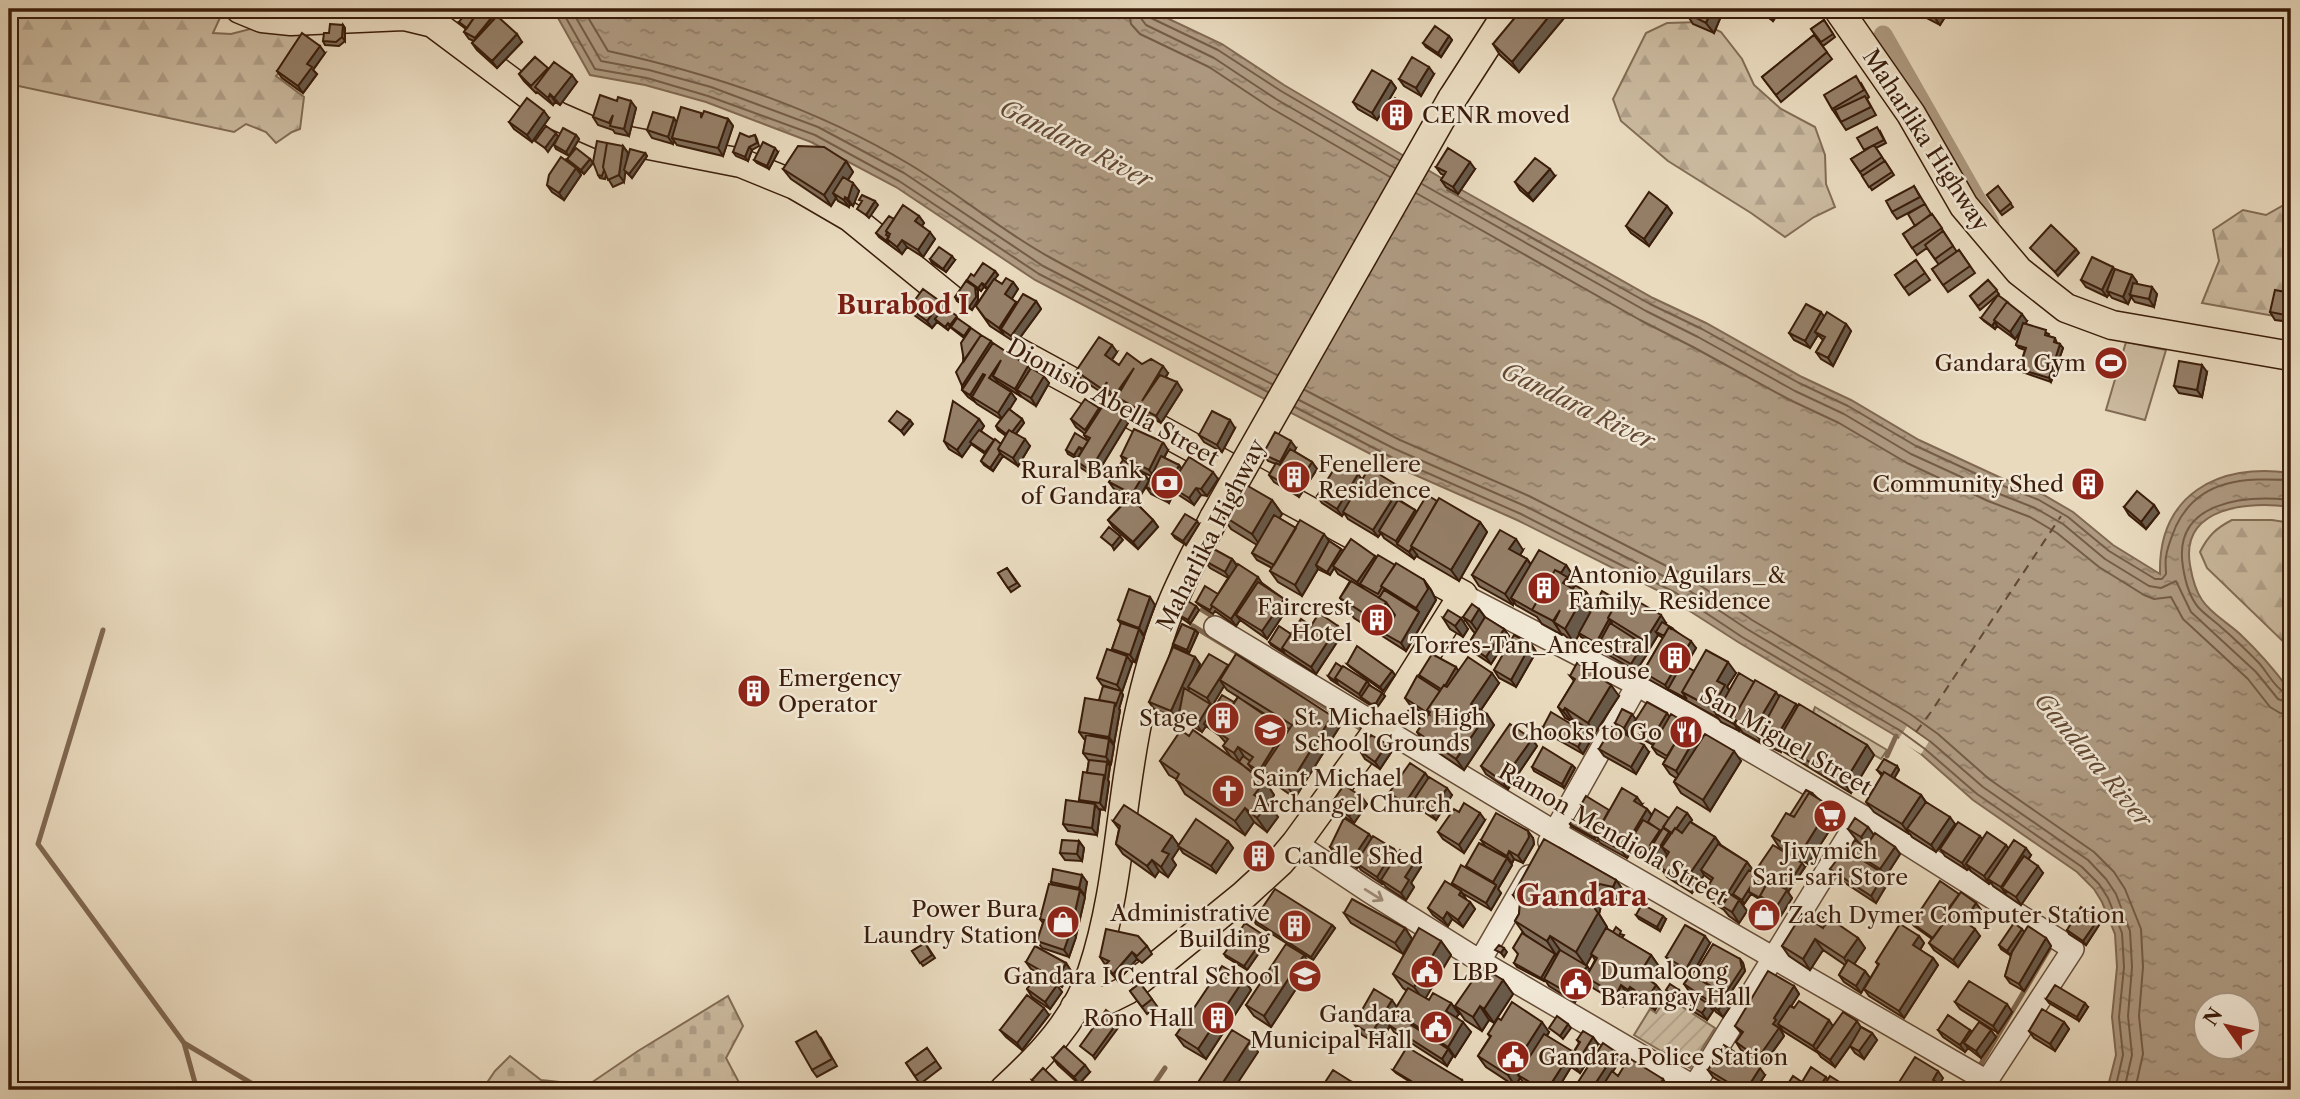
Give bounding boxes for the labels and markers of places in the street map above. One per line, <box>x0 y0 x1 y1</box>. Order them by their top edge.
building icon: CENR moved <box>1378 96 1416 134</box>
place label: CENR moved <box>1422 101 1570 129</box>
sports icon: Gandara Gym <box>2092 344 2130 382</box>
place label: Gandara Gym <box>1935 349 2086 377</box>
place label: Fenellere Residence <box>1318 450 1431 504</box>
place label: Rural Bank of Gandara <box>1020 456 1144 510</box>
building icon: Fenellere Residence <box>1275 458 1313 496</box>
bank icon: Rural Bank of Gandara <box>1148 464 1186 502</box>
building icon: Community Shed <box>2069 465 2107 503</box>
place label: Community Shed <box>1872 470 2064 498</box>
place label: Antonio Aguilars_& Family_Residence <box>1567 561 1786 615</box>
building icon: Antonio Aguilars_& Family_Residence <box>1525 569 1563 607</box>
place label: Faircrest Hotel <box>1257 593 1352 647</box>
building icon: Faircrest Hotel <box>1358 601 1396 639</box>
place label: Torres-Tan_Ancestral House <box>1410 631 1650 685</box>
building icon: Torres-Tan_Ancestral House <box>1656 639 1694 677</box>
place label: Emergency Operator <box>778 664 902 718</box>
building icon: Emergency Operator <box>735 672 773 710</box>
building icon: Stage <box>1204 699 1242 737</box>
place label: St. Michaels High School Grounds <box>1294 703 1486 757</box>
place label: Stage <box>1139 704 1198 732</box>
school or university icon: St. Michaels High School Grounds <box>1251 711 1289 749</box>
restaurant icon: Chooks to Go <box>1667 713 1705 751</box>
place label: Chooks to Go <box>1511 718 1662 746</box>
place label: Saint Michael Archangel Church <box>1251 764 1451 818</box>
church icon: Saint Michael Archangel Church <box>1209 772 1247 810</box>
supermarket icon: Jivymich Sari-sari Store <box>1811 797 1849 835</box>
building icon: Candle Shed <box>1240 837 1278 875</box>
place label: Jivymich Sari-sari Store <box>1752 837 1908 891</box>
place label: Candle Shed <box>1284 842 1423 870</box>
place label: Power Bura Laundry Station <box>863 895 1039 949</box>
shop icon: Zach Dymer Computer Station <box>1745 896 1783 934</box>
place label: Administrative Building <box>1109 899 1271 953</box>
place label: Zach Dymer Computer Station <box>1788 901 2125 929</box>
shop icon: Power Bura Laundry Station <box>1044 903 1082 941</box>
building icon: Administrative Building <box>1276 907 1314 945</box>
public building icon: LBP <box>1408 953 1446 991</box>
school or university icon: Gandara I Central School <box>1286 957 1324 995</box>
place label: Dumaloong Barangay Hall <box>1600 957 1752 1011</box>
place label: LBP <box>1452 958 1498 986</box>
place label: Gandara I Central School <box>1003 962 1280 990</box>
public building icon: Dumaloong Barangay Hall <box>1557 965 1595 1003</box>
building icon: Rono Hall <box>1199 999 1237 1037</box>
place label: Gandara Municipal Hall <box>1250 1000 1413 1054</box>
place label: Rono Hall <box>1083 1004 1194 1032</box>
public building icon: Gandara Municipal Hall <box>1417 1008 1455 1046</box>
public building icon: Gandara Police Station <box>1494 1038 1532 1076</box>
place label: Gandara Police Station <box>1538 1043 1788 1071</box>

